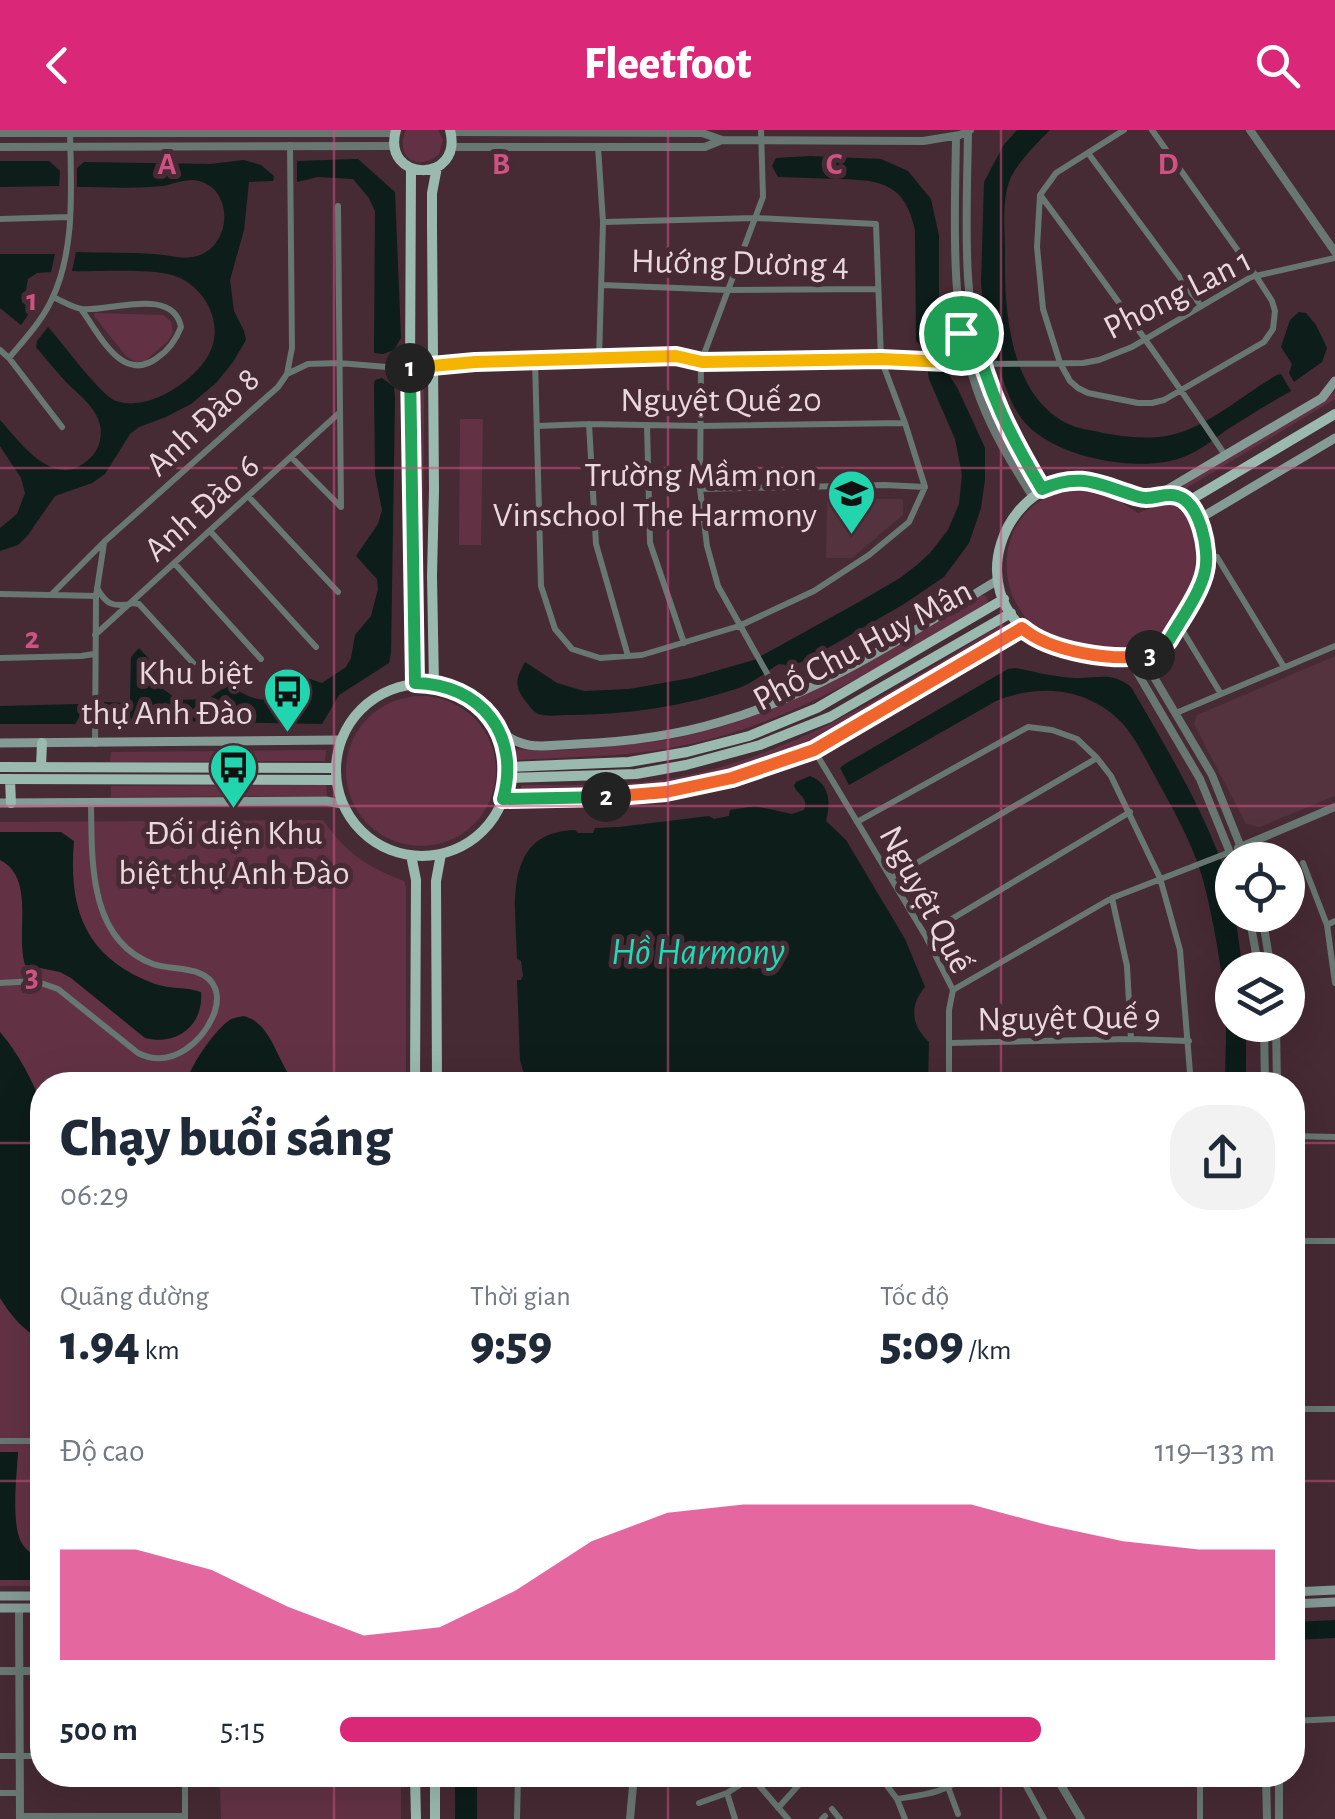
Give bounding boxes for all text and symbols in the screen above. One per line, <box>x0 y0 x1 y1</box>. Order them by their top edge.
icon: back <box>30 38 85 93</box>
icon: search <box>1250 38 1305 93</box>
text: Fleetfoot <box>584 42 751 87</box>
text: A <box>157 148 177 180</box>
text: B <box>492 148 510 180</box>
text: C <box>826 148 843 180</box>
text: D <box>1158 148 1179 180</box>
street label: Phong Lan 1 <box>1098 242 1257 346</box>
street label: Hướng Dương 4 <box>631 244 849 283</box>
text: 1 <box>26 284 38 316</box>
pin <box>919 291 1004 376</box>
icon: arrive <box>934 306 989 361</box>
pin: 1 <box>385 343 435 393</box>
text: 1 <box>405 354 415 382</box>
street label: Anh Đào 8 <box>140 361 267 483</box>
street label: Nguyệt Quế 20 <box>620 383 822 418</box>
street label: Anh Đào 6 <box>138 448 266 568</box>
place label: Trường Mầm non Vinschool The Harmony <box>493 458 817 533</box>
school or university icon: Trường Mầm non Vinschool The Harmony <box>826 468 878 536</box>
street label: Phố Chu Huy Mân <box>748 573 978 718</box>
text: 2 <box>24 622 40 654</box>
pin: 3 <box>1125 630 1175 680</box>
text: 3 <box>1144 641 1156 669</box>
place label: Khu biệt thự Anh Đào <box>81 656 253 731</box>
bus stop icon: Khu biệt thự Anh Đào <box>262 666 314 734</box>
bus stop icon: Đối diện Khu biệt thự Anh Đào <box>208 742 260 810</box>
pin: 2 <box>581 772 631 822</box>
text: 2 <box>599 783 613 811</box>
place label: Đối diện Khu biệt thự Anh Đào <box>118 816 350 891</box>
street label: Nguyệt Quế <box>872 820 979 979</box>
map controls <box>1215 842 1305 1042</box>
button: locate <box>1215 842 1305 932</box>
water label: Hồ Harmony <box>611 934 785 972</box>
button: layers <box>1215 952 1305 1042</box>
text: 3 <box>25 960 39 992</box>
street label: Nguyệt Quế 9 <box>977 999 1161 1038</box>
button: share <box>1170 1105 1275 1210</box>
text: Chạy buổi sáng <box>60 1111 392 1166</box>
text: 06:29 <box>60 1179 129 1211</box>
text: Quãng đường <box>60 1283 209 1311</box>
text: Thời gian <box>470 1283 571 1311</box>
text: Tốc độ <box>880 1283 949 1311</box>
text: 1.94 <box>60 1319 140 1369</box>
text: 9:59 <box>470 1319 552 1369</box>
text: 5:09 <box>880 1319 964 1369</box>
text: km <box>140 1337 180 1365</box>
text: /km <box>964 1337 1011 1365</box>
text: Độ cao <box>60 1435 145 1467</box>
text: 119–133 m <box>1154 1435 1275 1467</box>
text: 500 m <box>60 1714 138 1746</box>
text: 5:15 <box>220 1714 265 1746</box>

